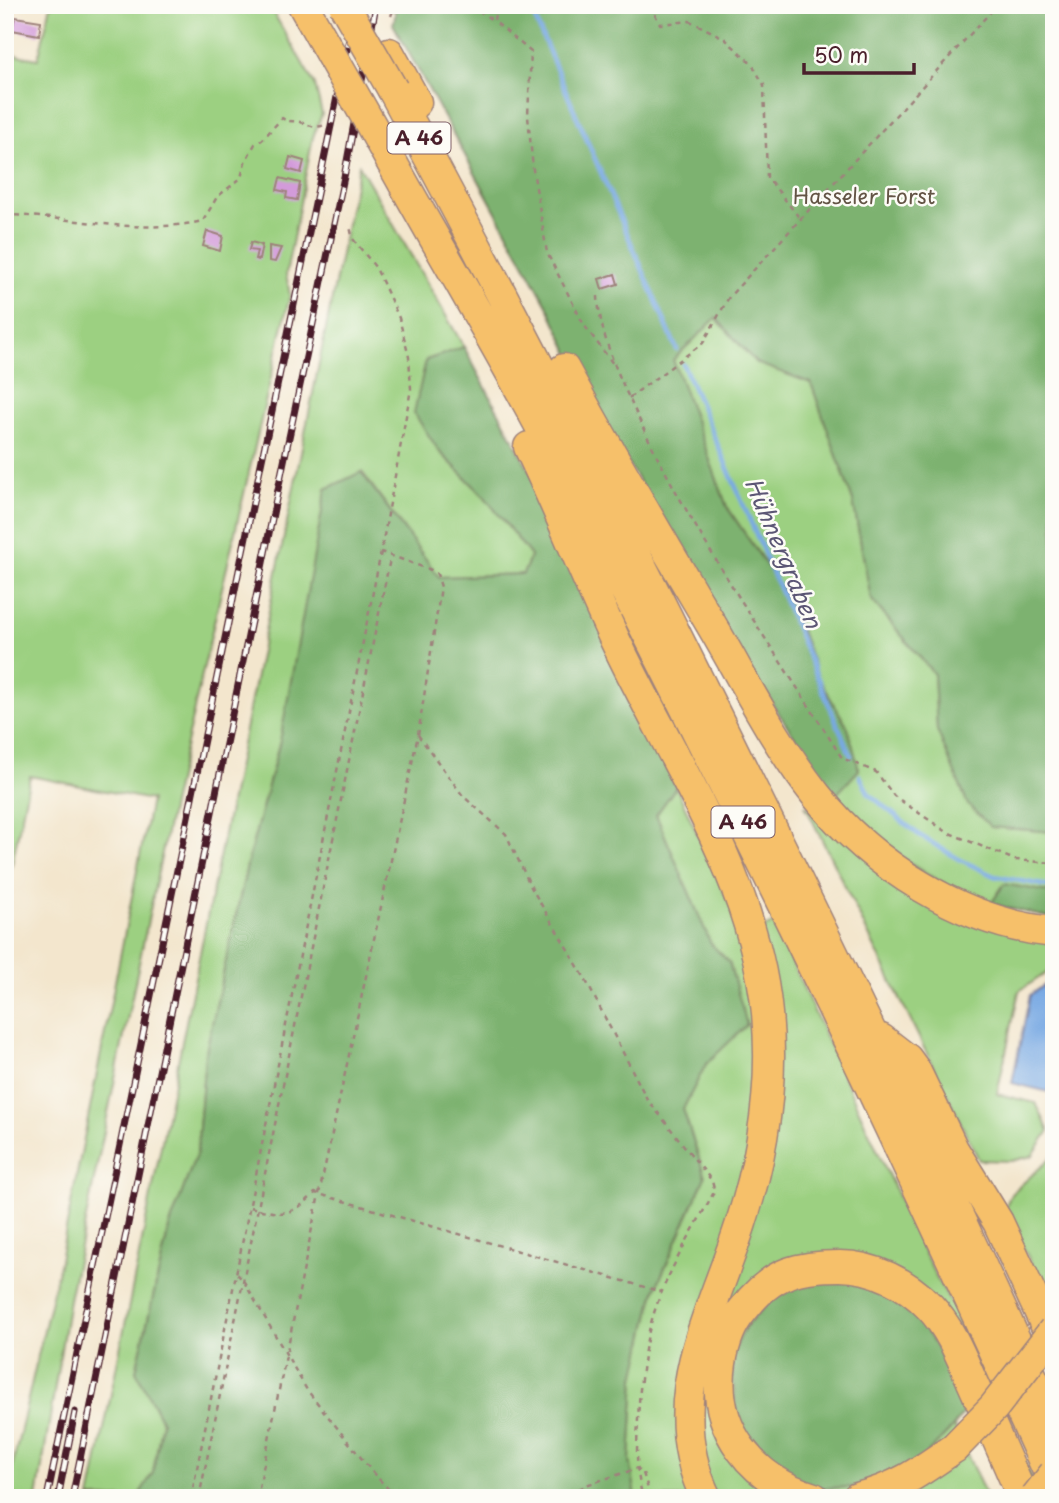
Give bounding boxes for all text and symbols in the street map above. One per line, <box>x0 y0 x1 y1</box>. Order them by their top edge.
scale bar <box>804 32 914 76</box>
text: 50 m <box>814 38 868 70</box>
road number: A 46 <box>388 122 450 154</box>
park label: Hasseler Forst <box>793 179 935 211</box>
water label: Hühnergraben <box>737 472 832 635</box>
road number: A 46 <box>712 806 774 838</box>

